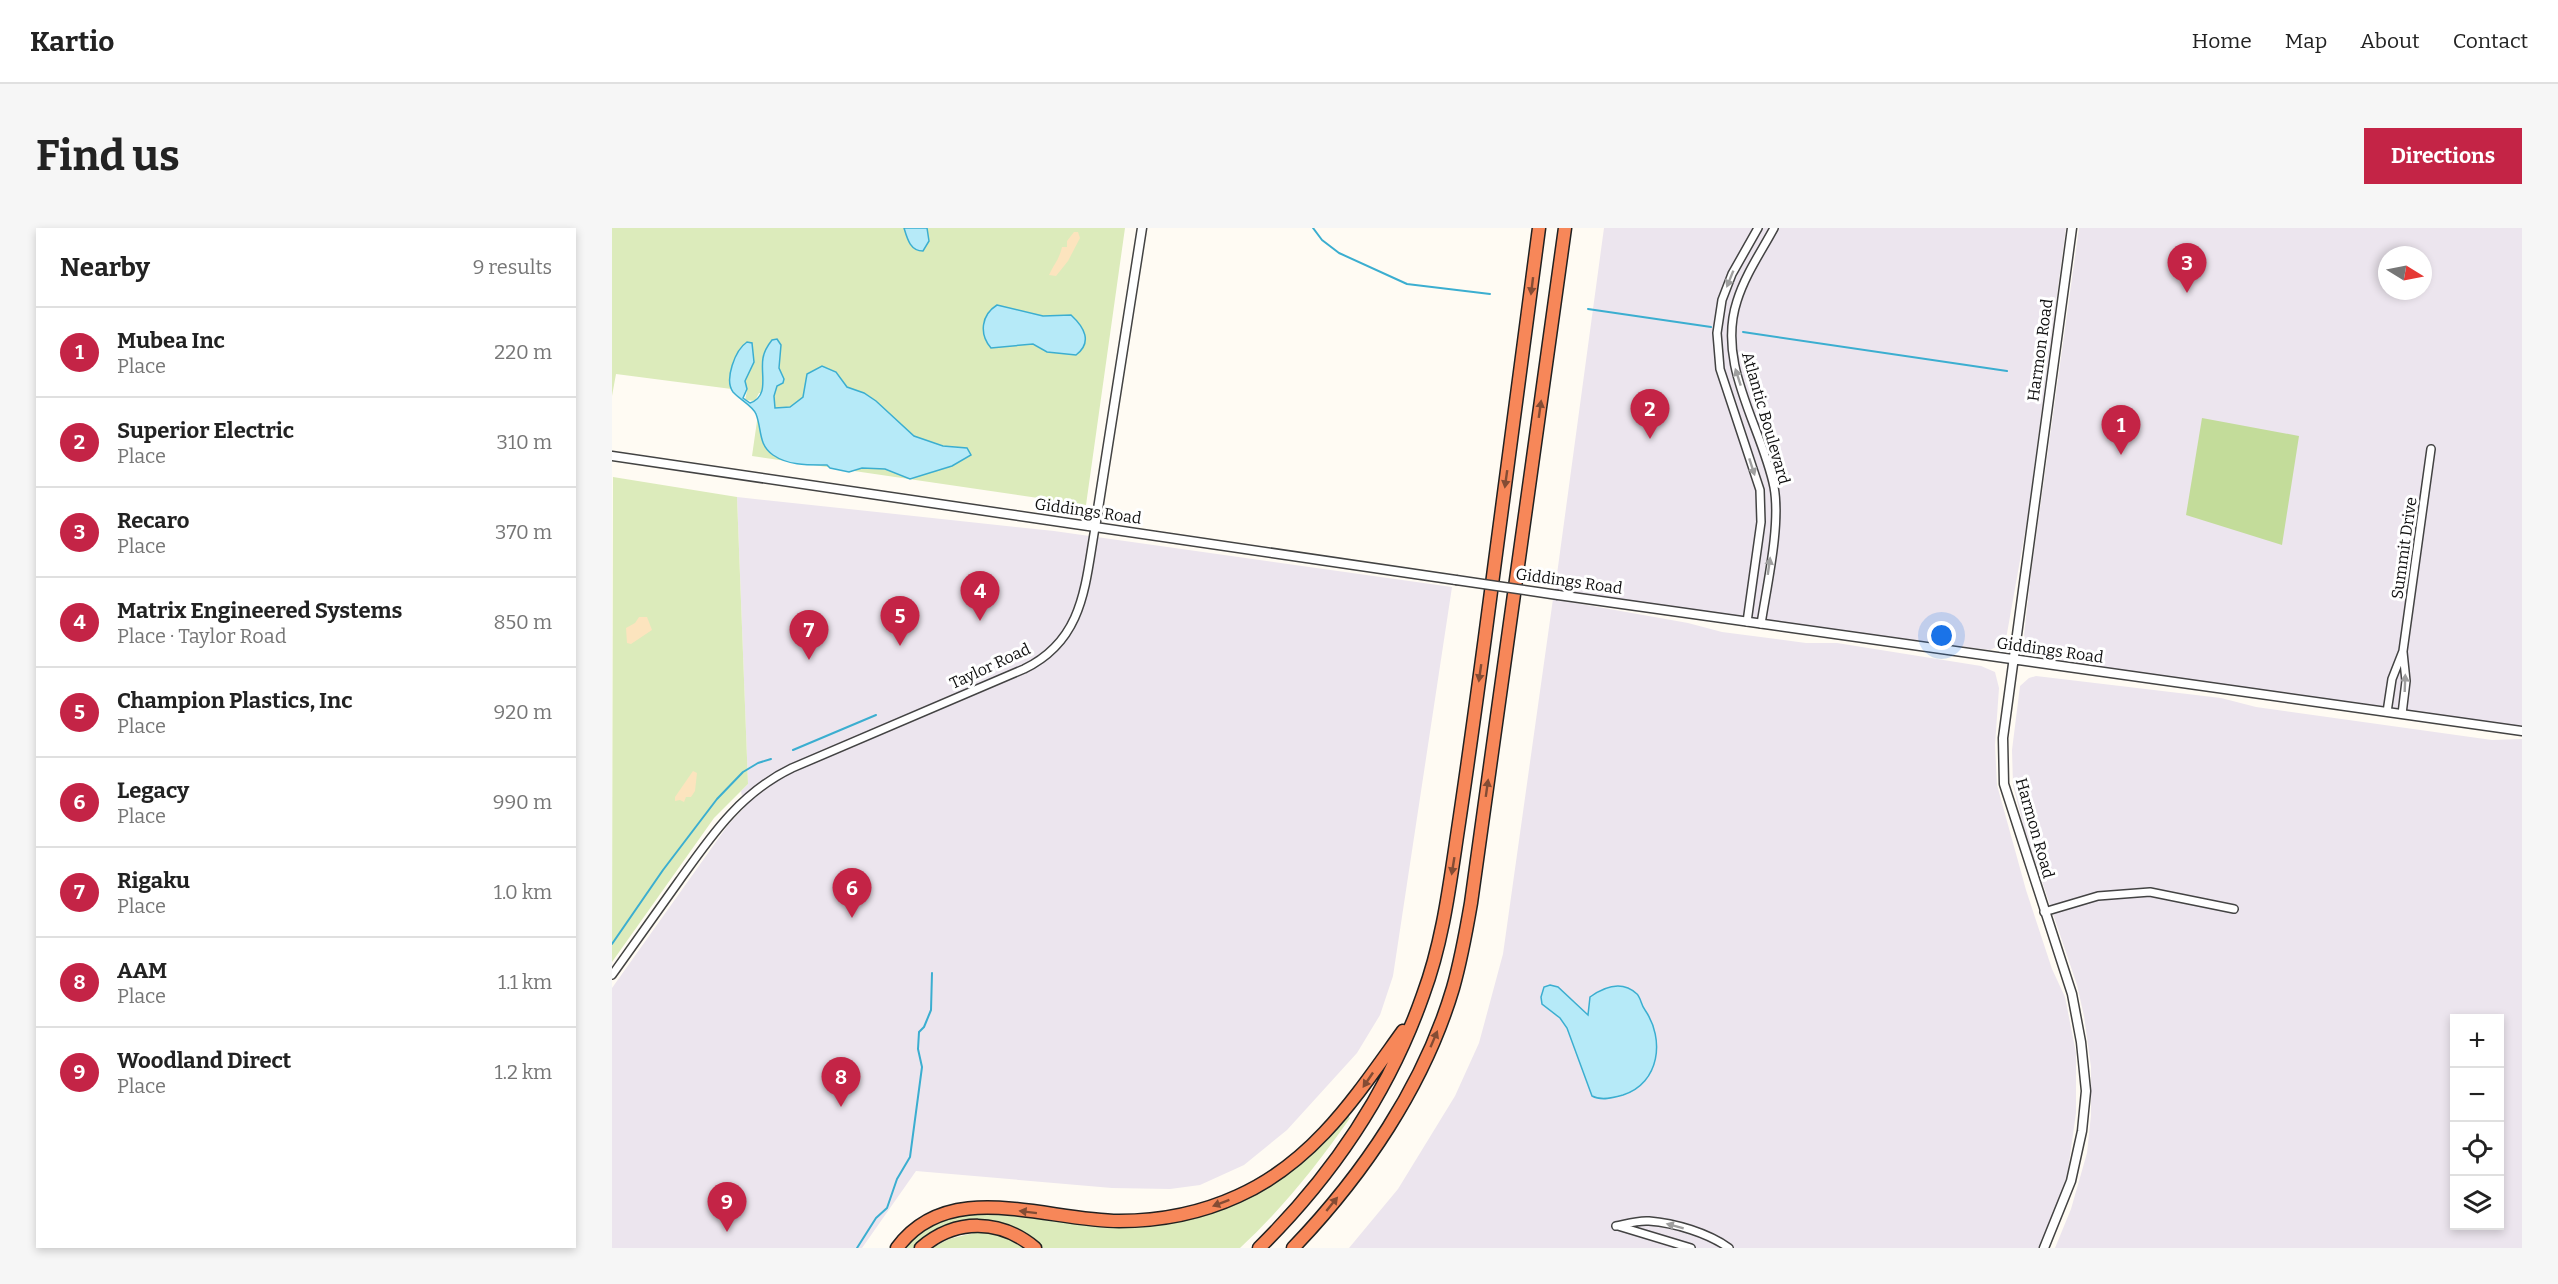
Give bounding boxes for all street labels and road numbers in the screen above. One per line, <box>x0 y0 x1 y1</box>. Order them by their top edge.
street label: Harmon Road <box>2023 297 2057 403</box>
street label: Atlantic Boulevard <box>1738 349 1794 487</box>
street label: Giddings Road <box>1033 494 1143 528</box>
street label: Summit Drive <box>2387 496 2421 600</box>
street label: Giddings Road <box>1514 564 1624 598</box>
street label: Giddings Road <box>1995 633 2105 667</box>
street label: Taylor Road <box>947 639 1034 693</box>
street label: Harmon Road <box>2012 776 2059 881</box>

